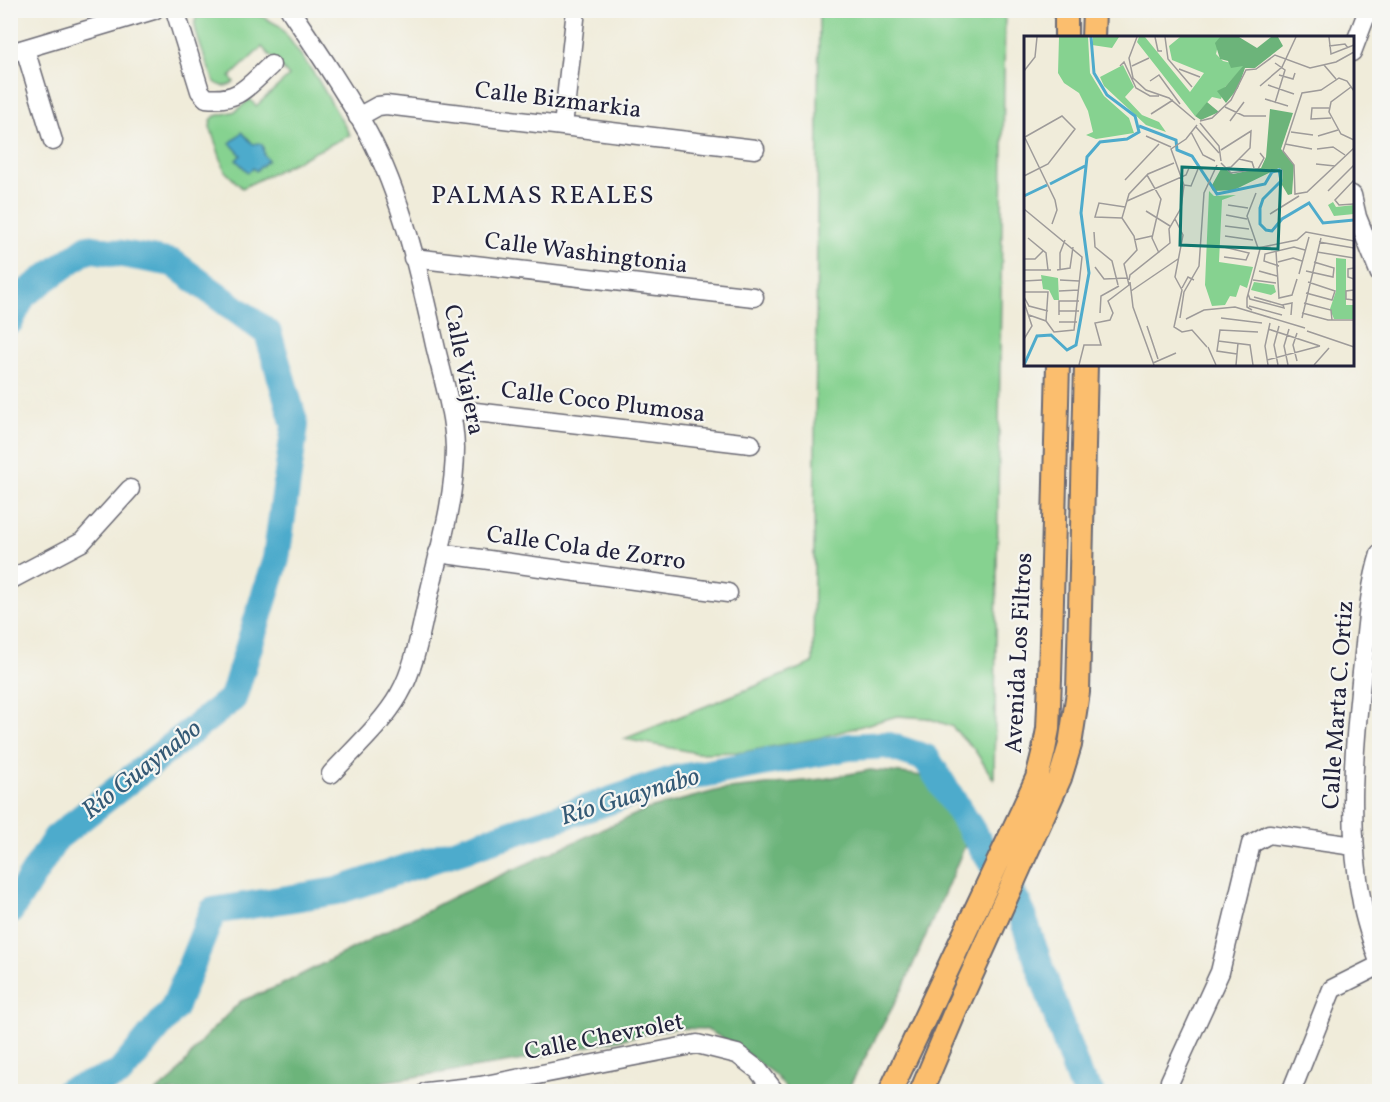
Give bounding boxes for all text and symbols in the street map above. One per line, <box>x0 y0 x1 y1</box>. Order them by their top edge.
inset map <box>1024 36 1354 366</box>
street label: Calle Bizmarkia <box>473 74 643 128</box>
district label: PALMAS REALES <box>431 178 655 214</box>
street label: Calle Washingtonia <box>482 225 690 283</box>
street label: Calle Viajera <box>434 302 492 438</box>
street label: Calle Coco Plumosa <box>499 374 707 432</box>
street label: Calle Cola de Zorro <box>484 518 688 580</box>
street label: Avenida Los Filtros <box>998 552 1042 754</box>
street label: Calle Marta C. Ortiz <box>1315 600 1363 810</box>
water label: Río Guaynabo <box>74 711 210 828</box>
water label: Río Guaynabo <box>556 759 704 835</box>
street label: Calle Chevrolet <box>521 1006 687 1070</box>

